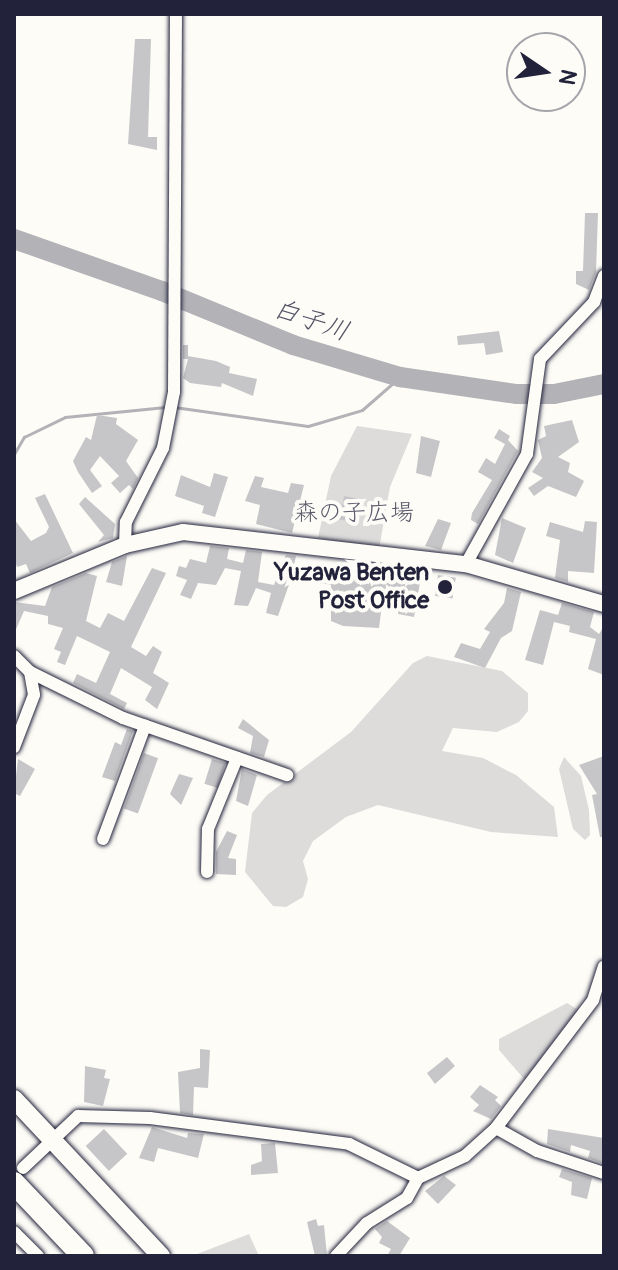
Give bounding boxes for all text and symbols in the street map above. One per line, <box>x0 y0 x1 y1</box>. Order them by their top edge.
north arrow <box>506 32 586 112</box>
text: N <box>552 67 583 87</box>
water label: 白子川 <box>269 294 353 348</box>
park label: 森の子広場 <box>294 499 414 527</box>
place label: Yuzawa Benten Post Office <box>275 559 429 615</box>
marker: Yuzawa Benten Post Office <box>436 578 454 596</box>

